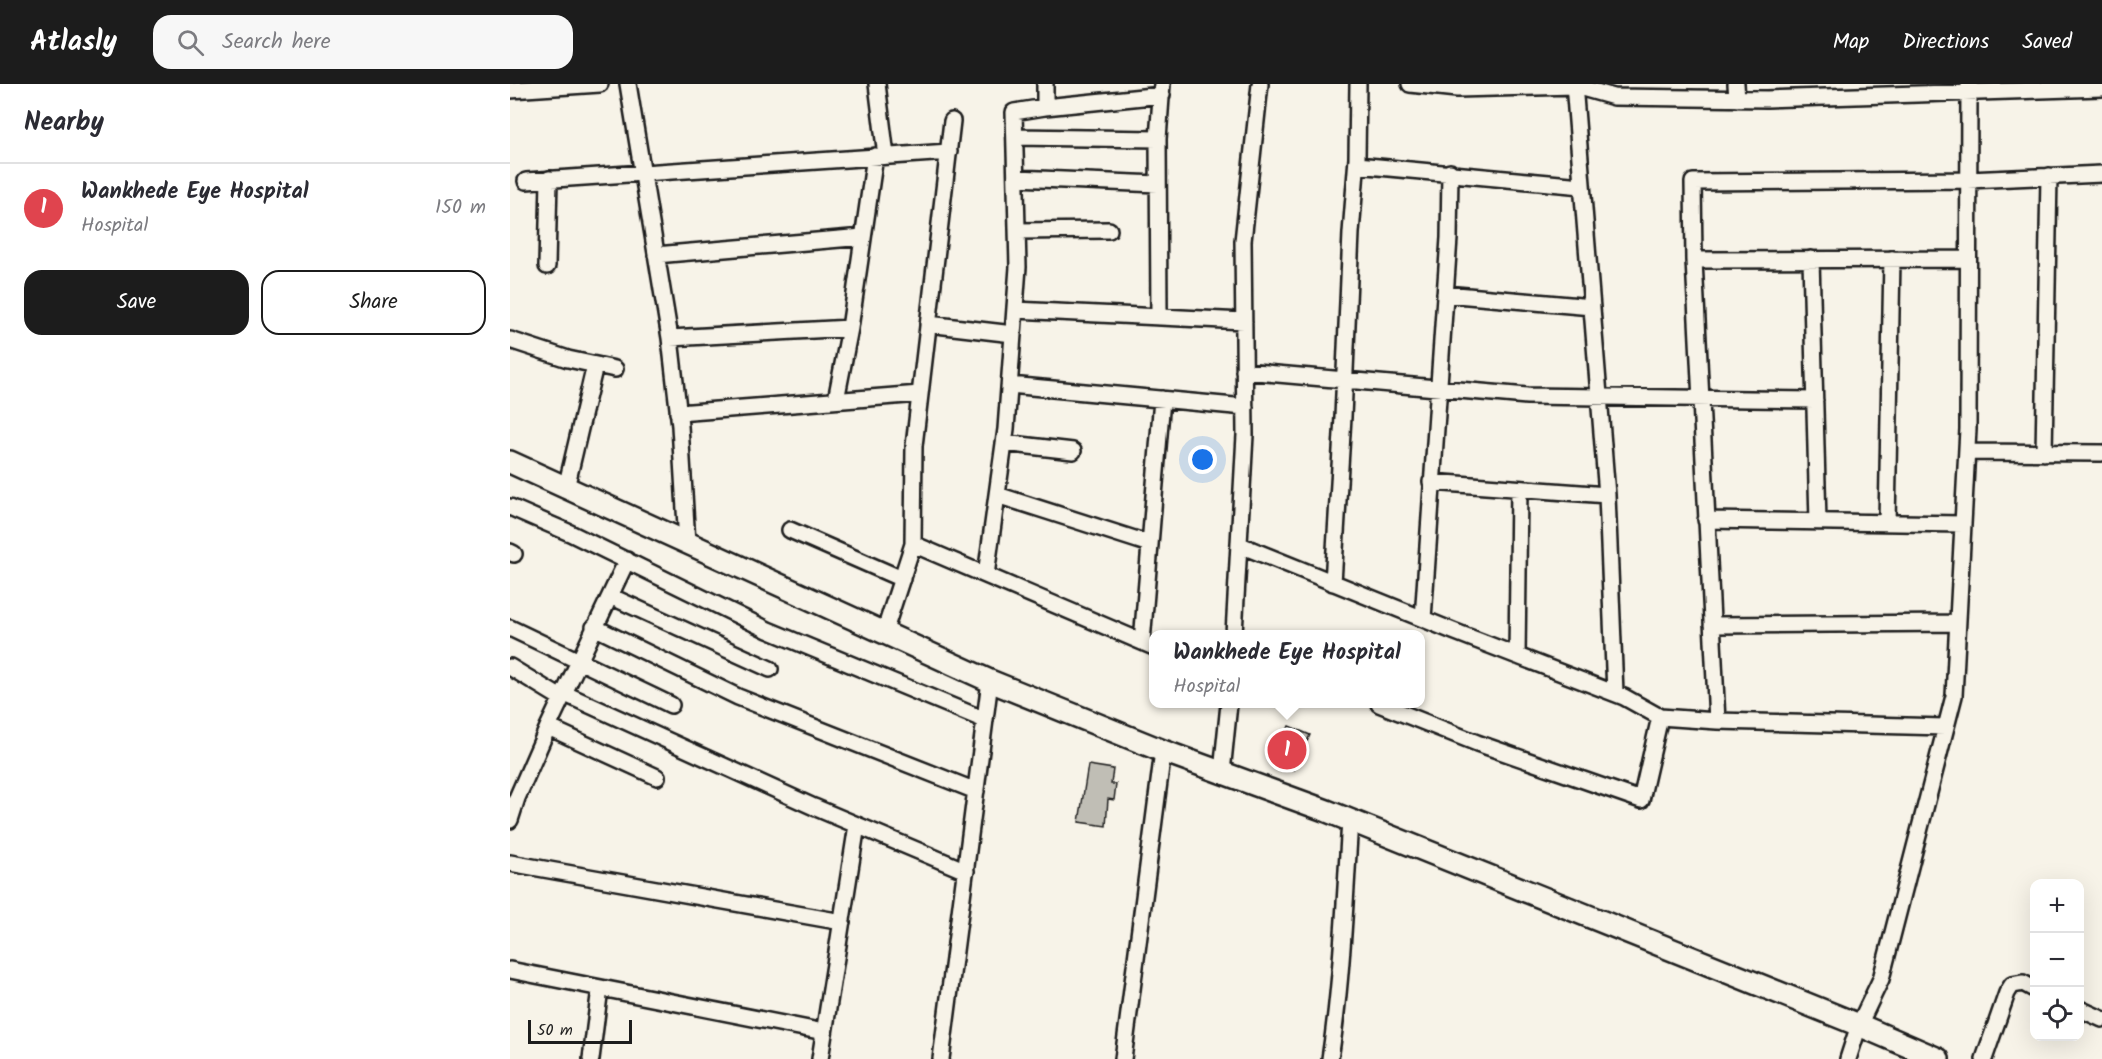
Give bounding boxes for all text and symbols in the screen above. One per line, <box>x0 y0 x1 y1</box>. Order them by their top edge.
search box <box>153 15 573 69</box>
text: Atlasly <box>30 20 117 65</box>
text: Search here <box>222 25 331 60</box>
icon: search <box>174 26 207 59</box>
text: Map <box>1833 26 1869 59</box>
text: Directions <box>1902 26 1989 59</box>
text: Saved <box>2022 26 2072 59</box>
text: Nearby <box>24 102 104 144</box>
text: Wankhede Eye Hospital <box>81 175 309 210</box>
text: 1 <box>40 192 47 224</box>
text: 150 m <box>435 192 486 224</box>
text: Hospital <box>81 210 148 242</box>
button: Save <box>24 270 249 335</box>
button: Share <box>261 270 486 335</box>
your location <box>1188 445 1217 474</box>
popup <box>1149 630 1425 708</box>
text: Wankhede Eye Hospital <box>1173 636 1401 671</box>
text: Hospital <box>1173 671 1240 703</box>
pin: 1 <box>1268 728 1306 772</box>
map controls <box>2030 879 2084 1041</box>
button: + <box>2030 879 2084 933</box>
button: − <box>2030 933 2084 987</box>
button: locate <box>2030 987 2084 1041</box>
scale bar <box>528 1017 632 1044</box>
text: 50 m <box>537 1018 573 1043</box>

